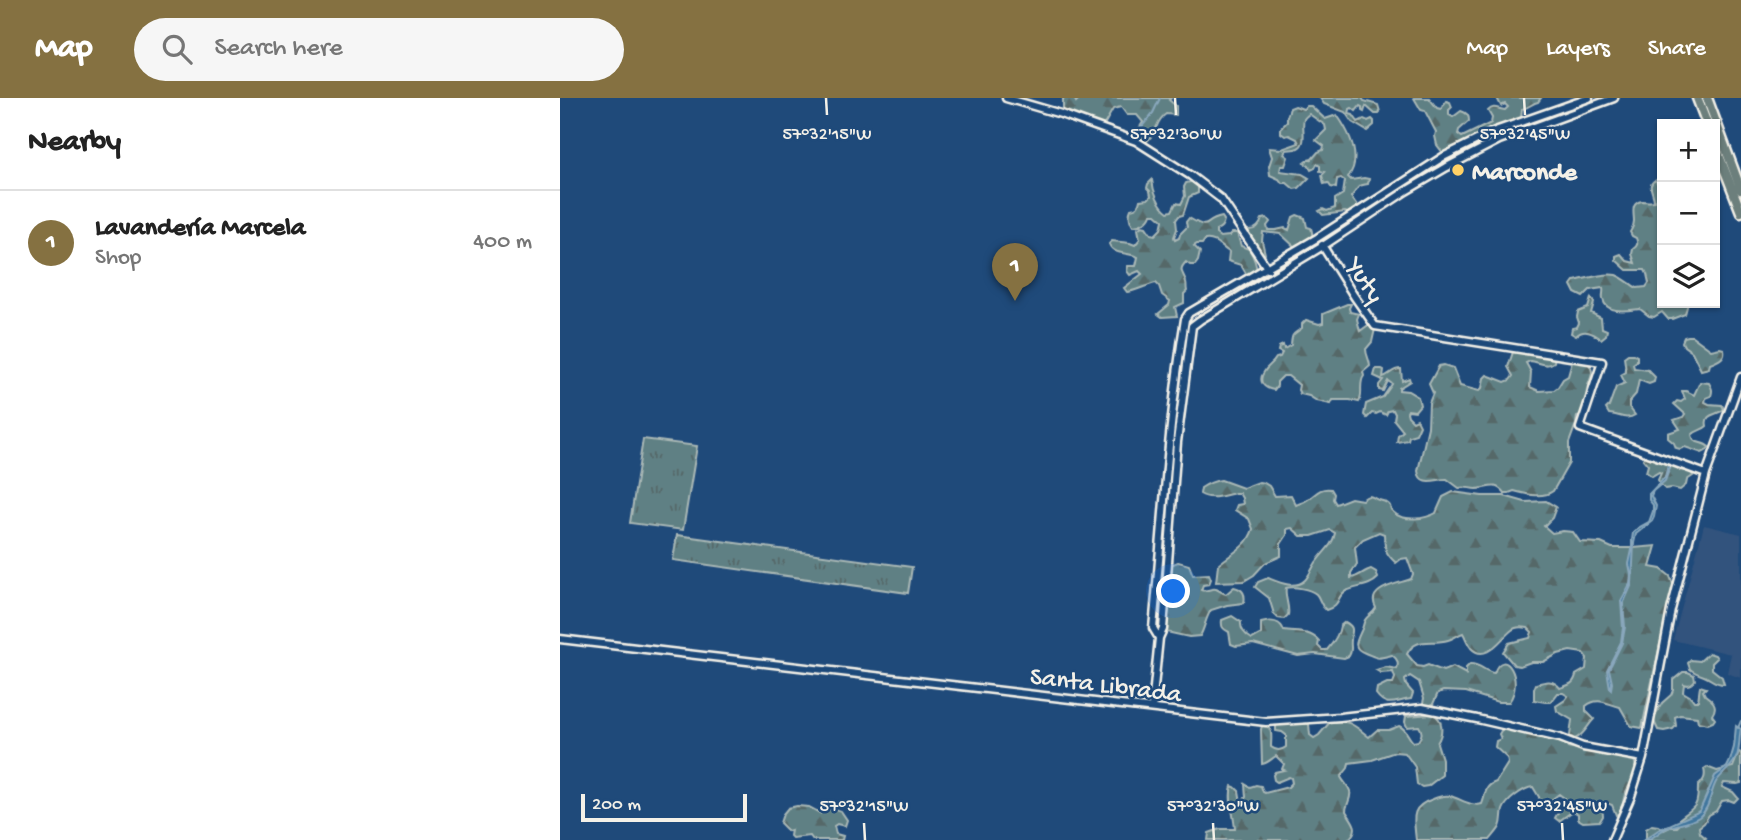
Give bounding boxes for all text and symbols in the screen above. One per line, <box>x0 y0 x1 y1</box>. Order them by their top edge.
search box <box>134 18 624 81</box>
text: Map <box>35 30 92 68</box>
icon: search <box>158 30 196 68</box>
text: Search here <box>214 34 343 65</box>
text: Map <box>1466 35 1508 64</box>
text: Layers <box>1546 35 1610 64</box>
text: Share <box>1648 35 1706 64</box>
map controls <box>1657 119 1720 308</box>
button: + <box>1657 119 1720 182</box>
text: 57°32'15"W <box>782 125 872 146</box>
text: 57°32'30"W <box>1130 125 1222 146</box>
text: 57°32'45"W <box>1480 125 1570 146</box>
text: Nearby <box>28 126 121 161</box>
place label: Marconde <box>1472 159 1579 190</box>
marker: Marconde <box>1450 162 1466 178</box>
button: − <box>1657 182 1720 245</box>
text: Lavandería Marcela <box>95 214 305 245</box>
text: 1 <box>46 229 56 256</box>
text: 400 m <box>473 229 532 256</box>
pin: 1 <box>992 243 1038 301</box>
text: Shop <box>95 245 141 272</box>
button: layers <box>1657 245 1720 308</box>
street label: Yuty <box>1336 251 1389 310</box>
your location <box>1156 574 1190 608</box>
street label: Santa Librada <box>1028 663 1184 712</box>
scale bar <box>581 791 747 823</box>
text: 200 m <box>592 794 641 817</box>
text: 57°32'15"W <box>819 797 909 818</box>
text: 57°32'30"W <box>1167 797 1259 818</box>
text: 57°32'45"W <box>1517 797 1607 818</box>

